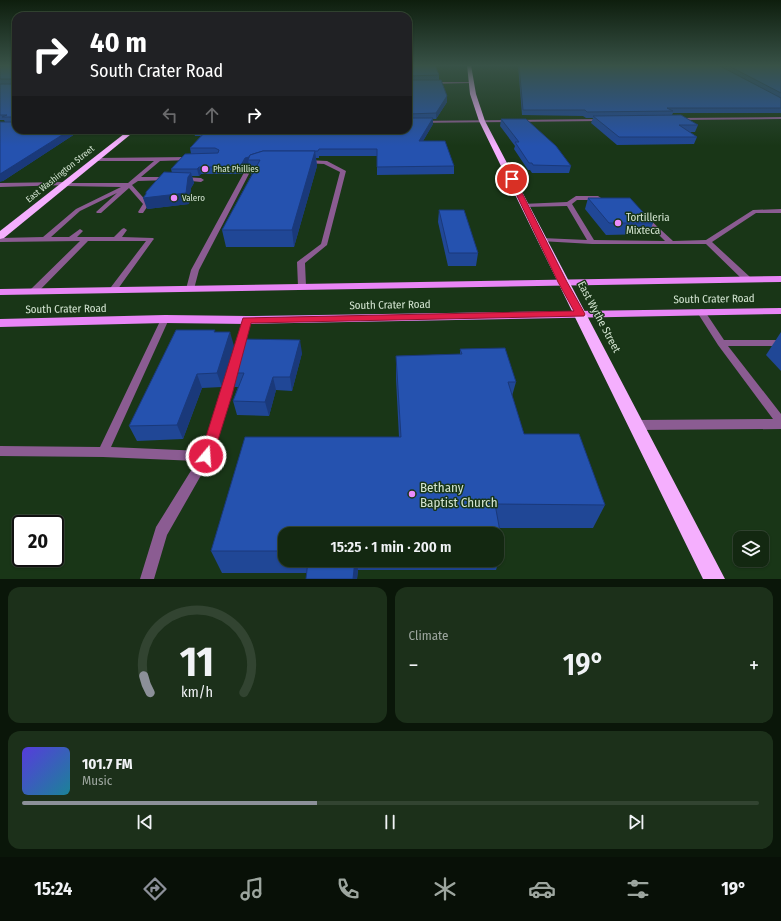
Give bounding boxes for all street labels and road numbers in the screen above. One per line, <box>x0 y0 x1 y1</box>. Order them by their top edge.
street label: East Washington Street <box>24 143 96 204</box>
street label: East Wythe Street <box>575 279 623 355</box>
street label: South Crater Road <box>673 292 755 306</box>
street label: South Crater Road <box>349 298 431 312</box>
street label: South Crater Road <box>25 302 107 316</box>

